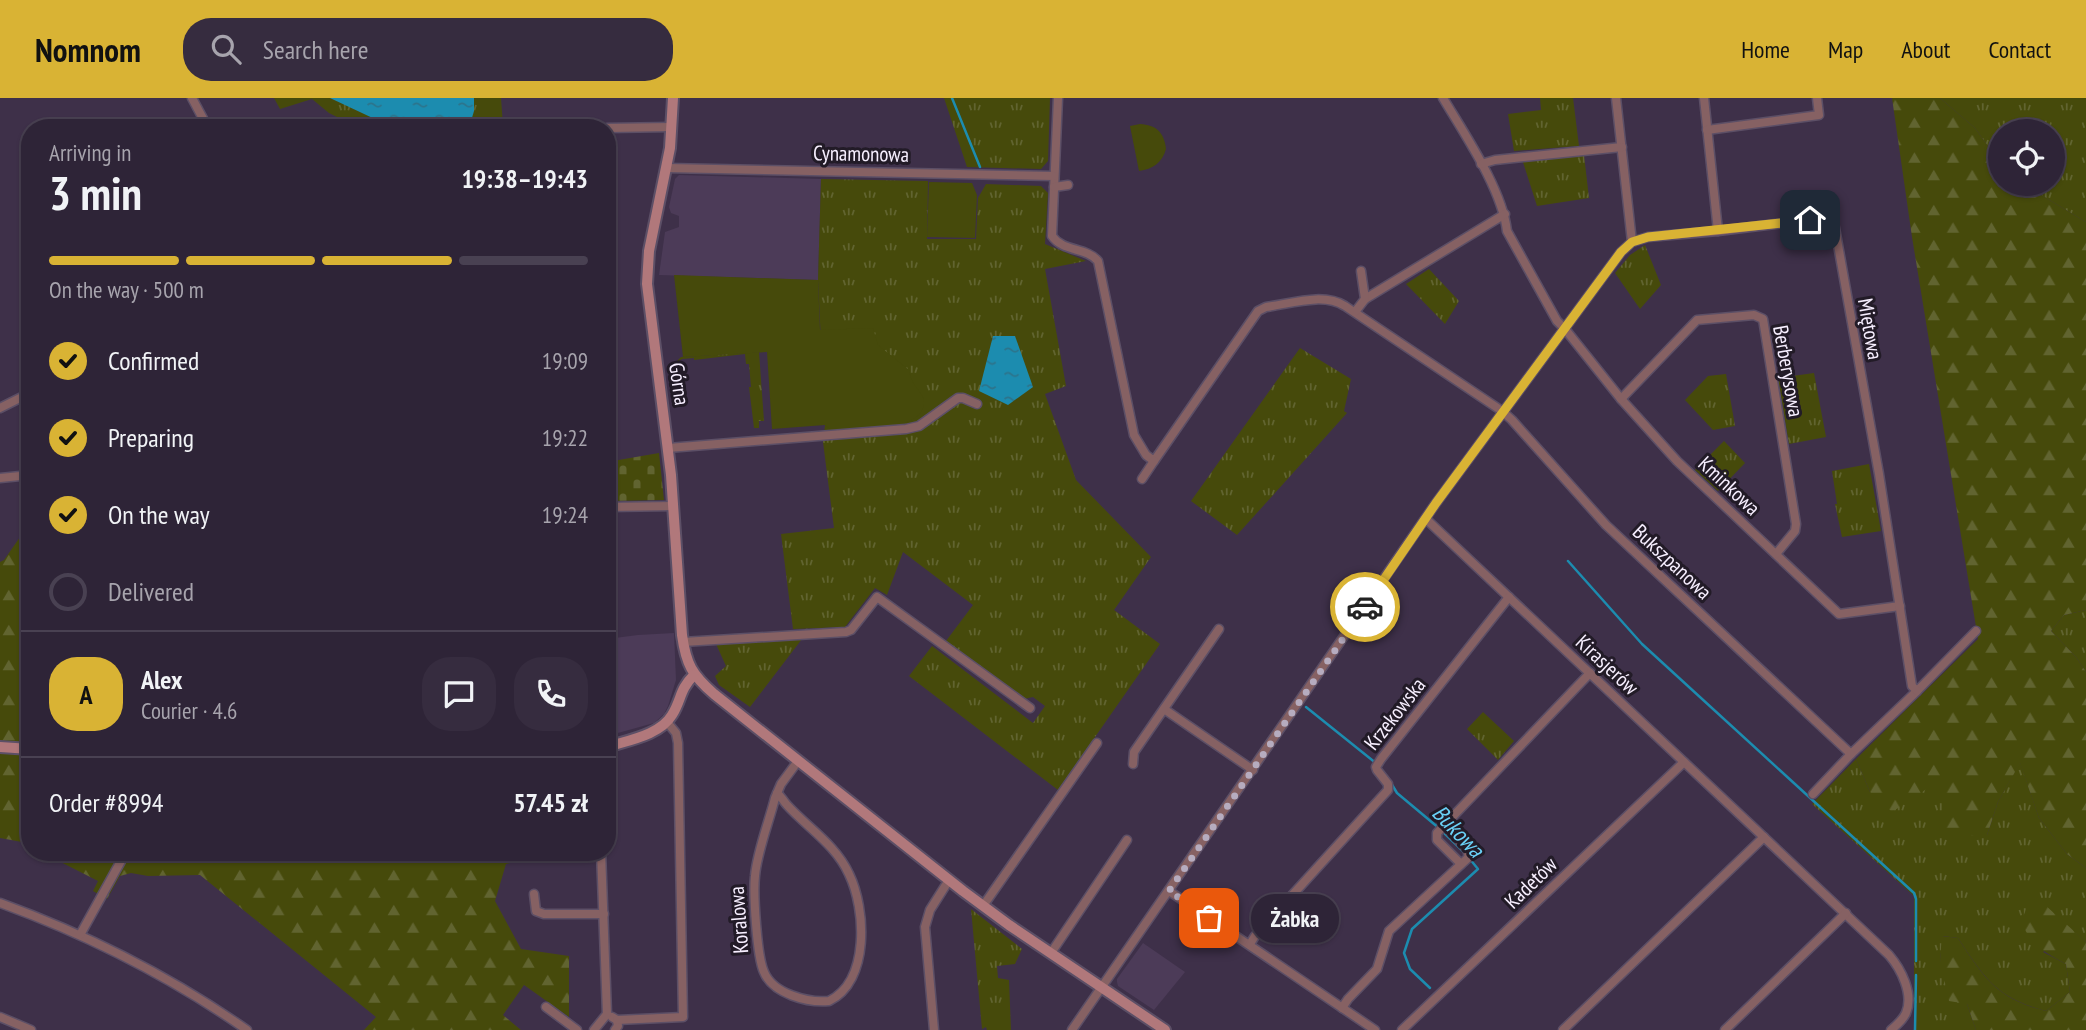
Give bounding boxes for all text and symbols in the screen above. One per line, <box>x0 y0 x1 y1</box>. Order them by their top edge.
search box <box>183 18 673 81</box>
text: Nomnom <box>35 28 141 71</box>
icon: search <box>207 30 245 68</box>
text: Search here <box>263 33 368 66</box>
text: Home <box>1741 34 1790 65</box>
text: Map <box>1828 34 1863 65</box>
text: About <box>1901 34 1950 65</box>
text: Contact <box>1988 34 2051 65</box>
map controls <box>1988 119 2065 196</box>
button: locate <box>1988 119 2065 196</box>
text: Arriving in <box>49 138 131 167</box>
street label: Cynamonowa <box>813 139 909 168</box>
text: 19:38–19:43 <box>461 162 588 195</box>
text: 3 min <box>49 163 142 223</box>
pin <box>1780 190 1840 250</box>
icon: home <box>1791 201 1829 239</box>
text: On the way · 500 m <box>49 275 204 304</box>
street label: Miętowa <box>1852 296 1889 362</box>
street label: Berberysowa <box>1767 323 1810 419</box>
icon: check <box>49 342 87 380</box>
text: Confirmed <box>108 344 199 377</box>
text: 19:09 <box>542 346 588 375</box>
street label: Górna <box>663 361 696 407</box>
icon: check <box>49 419 87 457</box>
text: Preparing <box>108 421 194 454</box>
text: 19:22 <box>542 423 588 452</box>
street label: Kminkowa <box>1693 450 1766 521</box>
icon: check <box>49 496 87 534</box>
text: On the way <box>108 498 210 531</box>
text: 19:24 <box>542 500 588 529</box>
street label: Bukszpanowa <box>1627 518 1717 605</box>
courier <box>1330 572 1400 642</box>
text: Delivered <box>108 575 194 608</box>
icon: car <box>1346 588 1384 626</box>
street label: Kirasjerów <box>1570 629 1645 701</box>
button: chat <box>422 657 496 731</box>
button: phone <box>514 657 588 731</box>
text: Alex <box>141 663 182 696</box>
street label: Krzekowska <box>1358 672 1431 755</box>
text: A <box>79 678 93 711</box>
text: Courier · 4.6 <box>141 696 237 725</box>
text: Order #8994 <box>49 786 164 819</box>
text: 57.45 zł <box>513 786 588 819</box>
water label: Bukowa <box>1426 798 1492 864</box>
street label: Kadetów <box>1499 851 1563 914</box>
street label: Koralowa <box>723 886 754 955</box>
pin <box>1179 888 1239 948</box>
callout: Żabka <box>1251 894 1338 942</box>
icon: bag <box>1190 899 1228 937</box>
text: Żabka <box>1271 904 1319 933</box>

